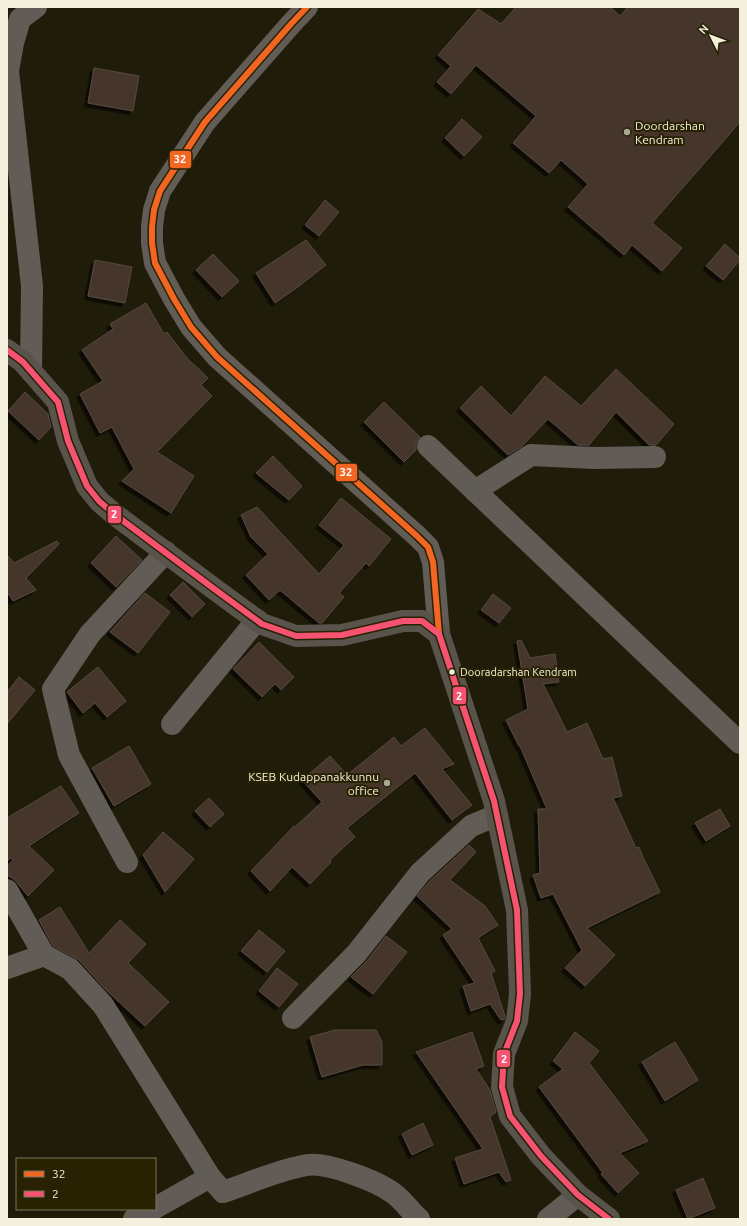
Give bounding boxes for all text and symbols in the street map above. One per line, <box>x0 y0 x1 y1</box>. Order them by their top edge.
north arrow <box>691 16 731 56</box>
text: N <box>696 22 711 36</box>
place label: Doordarshan Kendram <box>635 119 705 146</box>
marker: Doordarshan Kendram <box>622 127 632 137</box>
line badge: 32 <box>169 150 192 169</box>
text: 32 <box>174 153 186 165</box>
line badge: 32 <box>335 463 358 482</box>
text: 32 <box>340 466 352 478</box>
line badge: 2 <box>107 505 122 524</box>
text: 2 <box>111 508 117 520</box>
place label: Dooradarshan Kendram <box>460 666 577 678</box>
marker: Dooradarshan Kendram <box>447 667 457 677</box>
line badge: 2 <box>452 686 467 705</box>
text: 2 <box>456 690 462 702</box>
place label: KSEB Kudappanakkunnu office <box>248 770 379 797</box>
marker: KSEB Kudappanakkunnu office <box>382 778 392 788</box>
line badge: 2 <box>496 1049 511 1068</box>
text: 2 <box>501 1053 507 1065</box>
legend <box>16 1158 156 1210</box>
text: 32 <box>52 1167 66 1180</box>
text: 2 <box>52 1187 59 1200</box>

